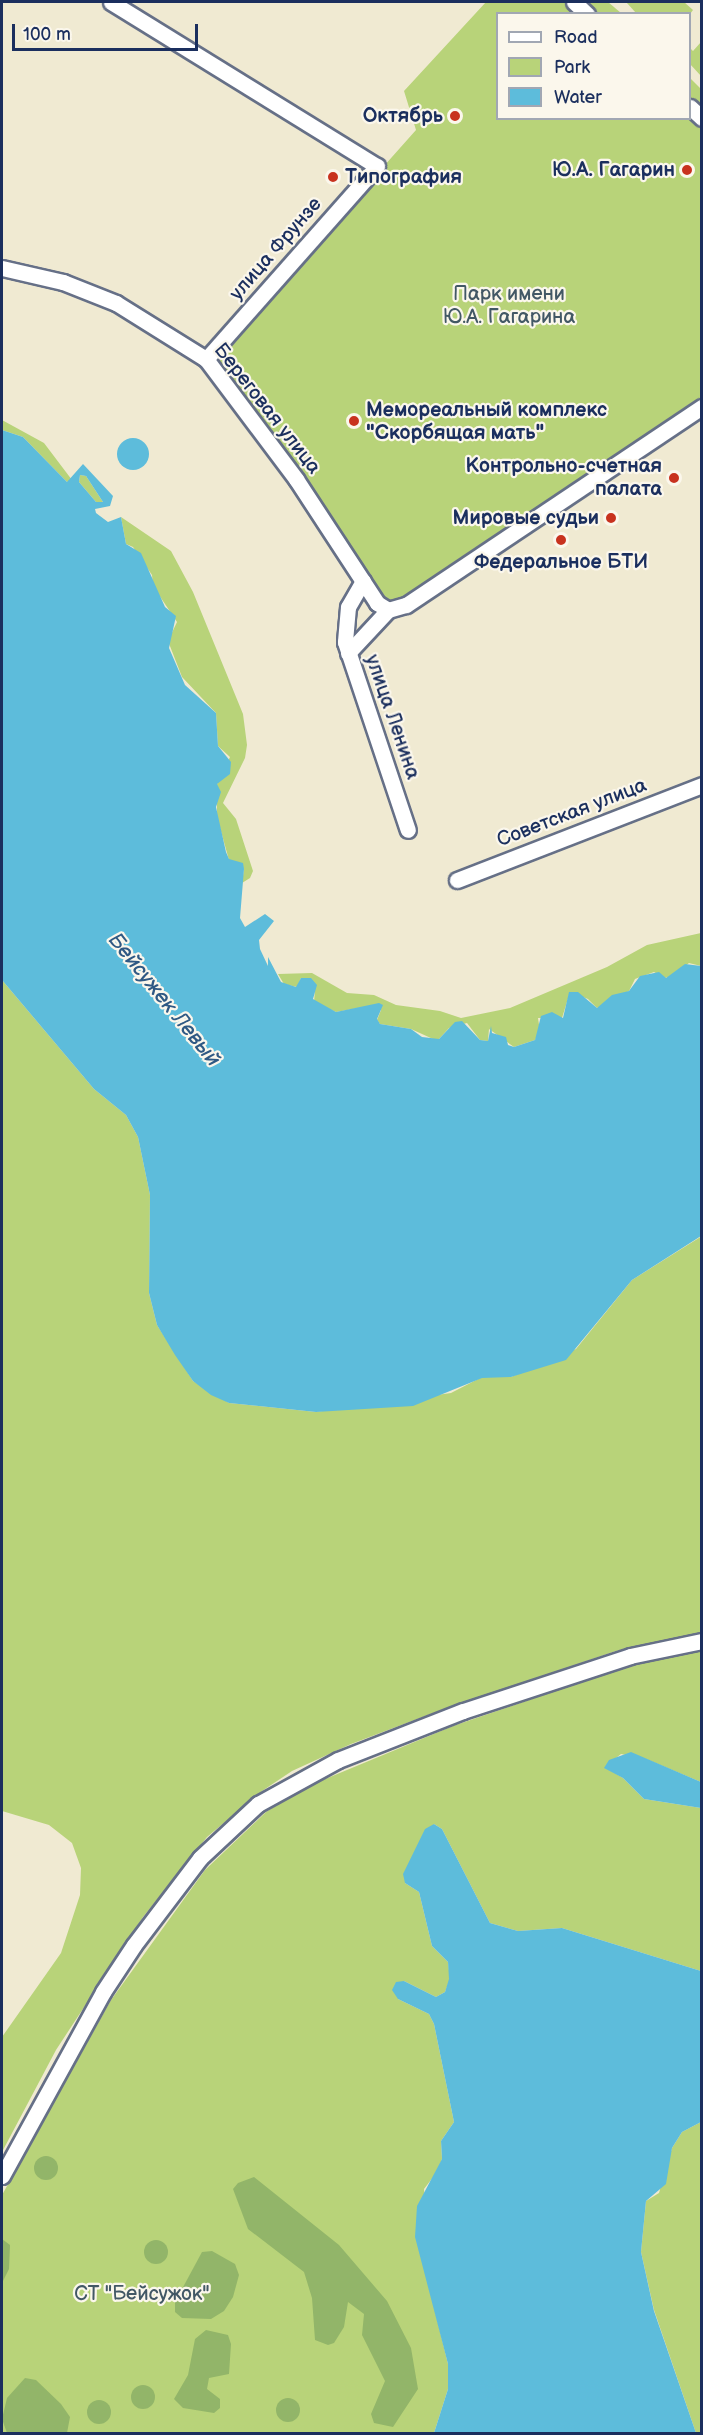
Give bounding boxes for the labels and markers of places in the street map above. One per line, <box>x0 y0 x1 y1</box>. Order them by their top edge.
place label: Октябрь <box>363 104 443 128</box>
marker: Октябрь <box>448 109 462 123</box>
place label: Ю.А. Гагарин <box>552 158 675 182</box>
marker: Ю.А. Гагарин <box>680 163 694 177</box>
place label: Типография <box>345 165 462 189</box>
marker: Типография <box>326 170 340 184</box>
place label: Мемореальный комплекс "Cкорбящая мать" <box>366 398 607 445</box>
marker: Мемореальный комплекс "Cкорбящая мать" <box>347 414 361 428</box>
place label: Контрольно-счетная палата <box>466 454 662 501</box>
marker: Контрольно-счетная палата <box>667 471 681 485</box>
place label: Мировые судьи <box>453 506 599 530</box>
marker: Мировые судьи <box>604 511 618 525</box>
marker: Федеральное БТИ <box>554 533 568 547</box>
place label: Федеральное БТИ <box>474 550 648 574</box>

